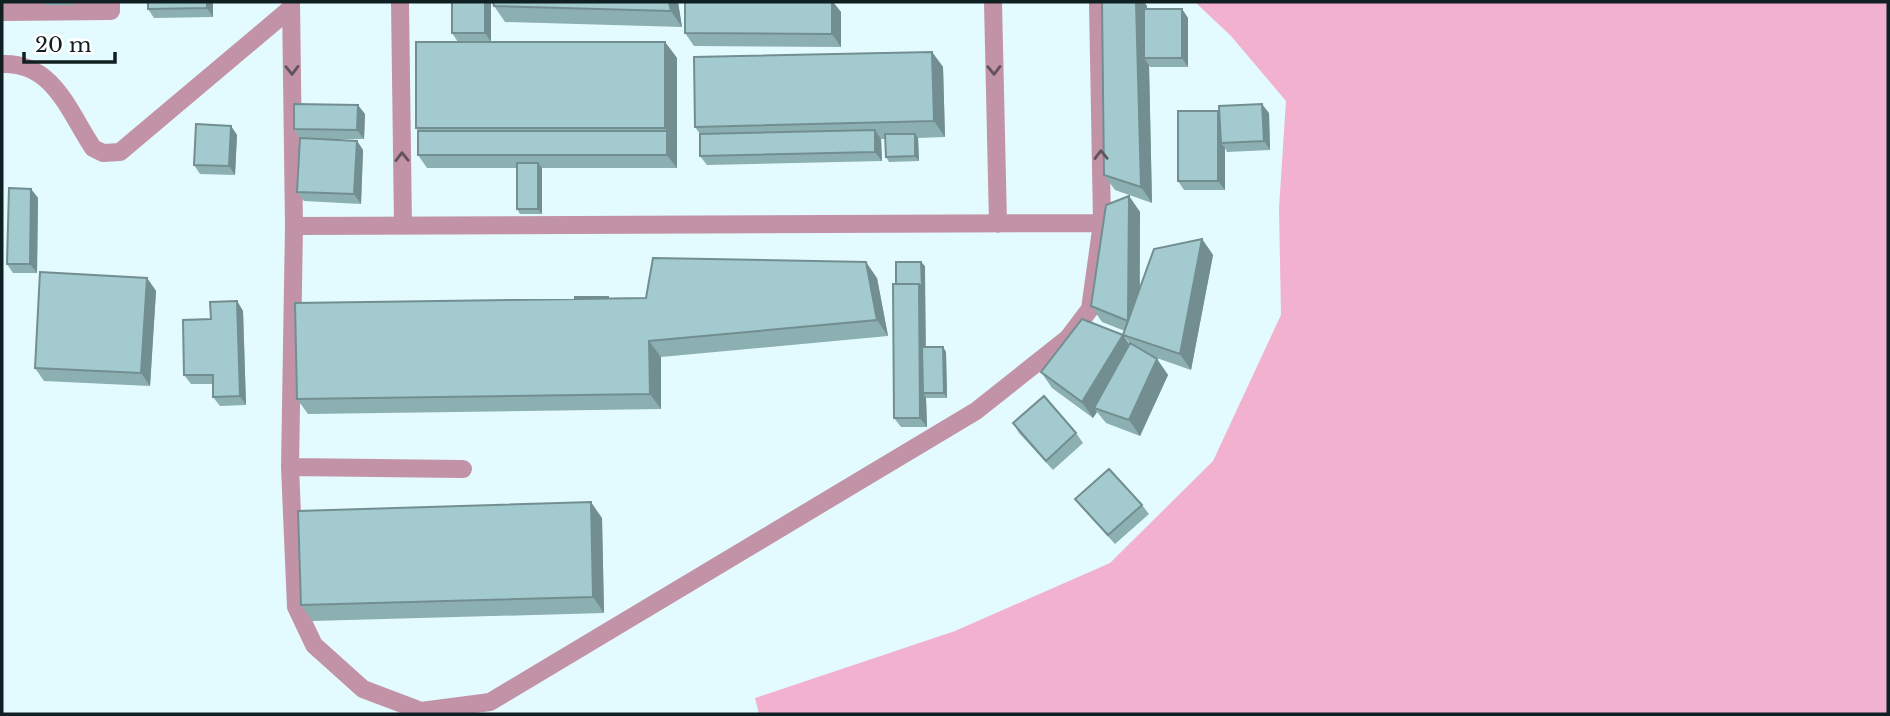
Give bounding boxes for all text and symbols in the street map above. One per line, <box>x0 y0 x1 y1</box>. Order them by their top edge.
scale bar <box>24 21 116 65</box>
text: 20 m <box>35 32 92 58</box>
one-way arrow <box>284 65 300 76</box>
one-way arrow <box>987 65 1002 76</box>
one-way arrow <box>1093 149 1108 160</box>
one-way arrow <box>394 152 410 162</box>

